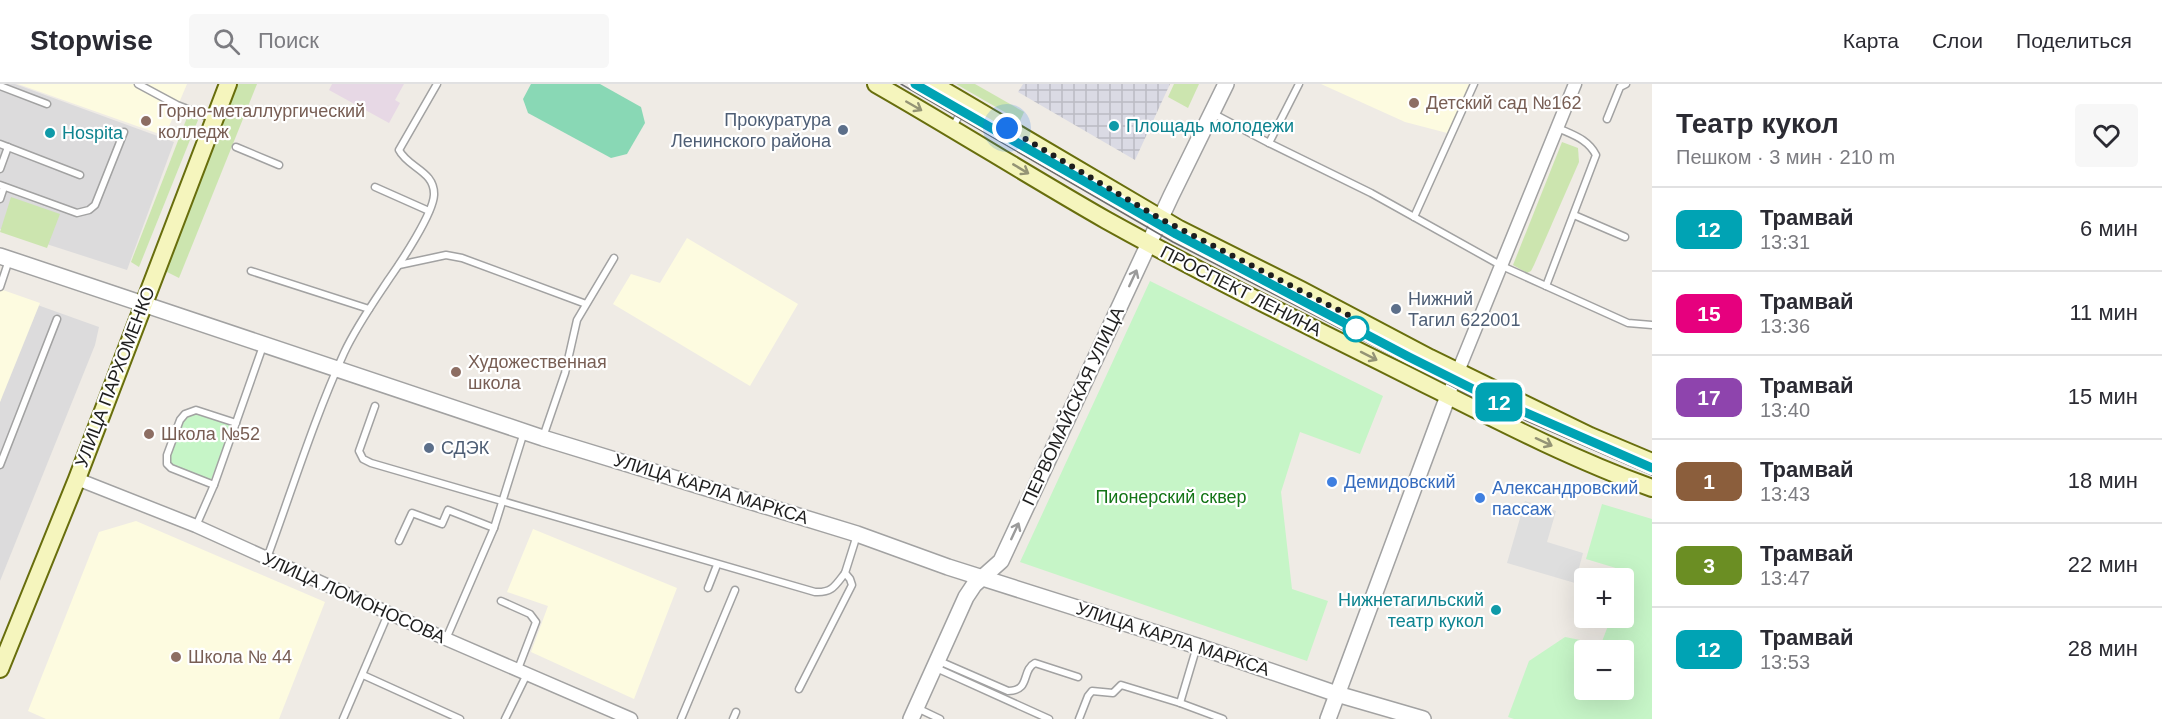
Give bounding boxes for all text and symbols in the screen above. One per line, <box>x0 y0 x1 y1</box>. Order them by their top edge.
search box <box>189 14 609 68</box>
text: Stopwise <box>30 25 153 56</box>
icon: search <box>210 25 243 58</box>
text: Поиск <box>258 28 319 53</box>
text: Карта <box>1843 29 1899 52</box>
text: Слои <box>1932 29 1983 52</box>
text: Поделиться <box>2016 29 2132 52</box>
place label: Детский сад №162 <box>1426 93 1582 113</box>
marker: Детский сад №162 <box>1407 96 1421 110</box>
one-way arrow <box>905 100 922 112</box>
place label: Горно-металлургический колледж <box>158 101 365 142</box>
button: heart <box>2075 104 2138 167</box>
text: Театр кукол <box>1676 108 1839 139</box>
place label: Прокуратура Ленинского района <box>671 110 832 151</box>
your location <box>992 113 1022 143</box>
marker: Горно-металлургический колледж <box>139 114 153 128</box>
place label: Площадь молодежи <box>1126 116 1294 136</box>
marker: Площадь молодежи <box>1107 119 1121 133</box>
place label: Hospita <box>62 123 124 143</box>
marker: Прокуратура Ленинского района <box>836 123 850 137</box>
marker: Hospita <box>43 126 57 140</box>
text: Пешком · 3 мин · 210 m <box>1676 146 1895 168</box>
one-way arrow <box>1012 163 1029 175</box>
text: Трамвай <box>1760 205 1854 230</box>
text: 6 мин <box>2080 216 2138 241</box>
text: 12 <box>1697 218 1721 241</box>
text: 13:31 <box>1760 231 1810 253</box>
street label: ПРОСПЕКТ ЛЕНИНА <box>1157 242 1325 340</box>
one-way arrow <box>1128 269 1140 287</box>
street label: УЛИЦА ПАРХОМЕНКО <box>71 284 159 470</box>
place label: Нижний Тагил 622001 <box>1408 289 1520 330</box>
text: Трамвай <box>1760 289 1854 314</box>
text: 11 мин <box>2069 300 2138 325</box>
marker: Нижний Тагил 622001 <box>1389 302 1403 316</box>
text: 15 <box>1697 302 1721 325</box>
street label: ПЕРВОМАЙСКАЯ УЛИЦА <box>1017 303 1128 508</box>
text: 13:36 <box>1760 315 1810 337</box>
unlabelled marker <box>1343 316 1369 342</box>
one-way arrow <box>1360 351 1378 363</box>
place label: Художественная школа <box>468 352 607 393</box>
marker: Художественная школа <box>449 365 463 379</box>
text: Трамвай <box>1760 373 1854 398</box>
line badge: 12 <box>1472 382 1526 422</box>
text: 15 мин <box>2068 384 2138 409</box>
text: 17 <box>1697 386 1721 409</box>
text: 12 <box>1487 391 1511 414</box>
text: 13:40 <box>1760 399 1810 421</box>
place label: Школа №52 <box>161 424 260 444</box>
marker: Школа №52 <box>142 427 156 441</box>
one-way arrow <box>1535 436 1553 448</box>
place label: СДЭК <box>441 438 490 458</box>
marker: СДЭК <box>422 441 436 455</box>
street label: УЛИЦА КАРЛА МАРКСА <box>611 450 811 528</box>
text: Трамвай <box>1760 457 1854 482</box>
text: 18 мин <box>2068 468 2138 493</box>
text: 1 <box>1703 470 1715 493</box>
place label: Демидовский <box>1344 472 1456 492</box>
marker: Демидовский <box>1325 475 1339 489</box>
place label: Александровский пассаж <box>1492 478 1638 519</box>
text: 13:43 <box>1760 483 1810 505</box>
park label: Пионерский сквер <box>1095 487 1247 507</box>
marker: Александровский пассаж <box>1473 491 1487 505</box>
one-way arrow <box>1010 522 1022 540</box>
text: Трамвай <box>1760 541 1854 566</box>
street label: УЛИЦА ЛОМОНОСОВА <box>260 549 448 647</box>
text: 22 мин <box>2068 552 2138 577</box>
text: 3 <box>1703 554 1715 577</box>
text: 13:47 <box>1760 567 1810 589</box>
map controls <box>1574 568 1634 700</box>
button: + <box>1574 568 1634 628</box>
place label: Нижнетагильский театр кукол <box>1338 590 1484 631</box>
street label: УЛИЦА КАРЛА МАРКСА <box>1074 598 1272 680</box>
marker: Нижнетагильский театр кукол <box>1489 603 1503 617</box>
text: Трамвай <box>1760 625 1854 650</box>
text: 28 мин <box>2068 636 2138 661</box>
text: 12 <box>1697 638 1721 661</box>
button: − <box>1574 640 1634 700</box>
place label: Школа № 44 <box>188 647 292 667</box>
marker: Школа № 44 <box>169 650 183 664</box>
text: 13:53 <box>1760 651 1810 673</box>

